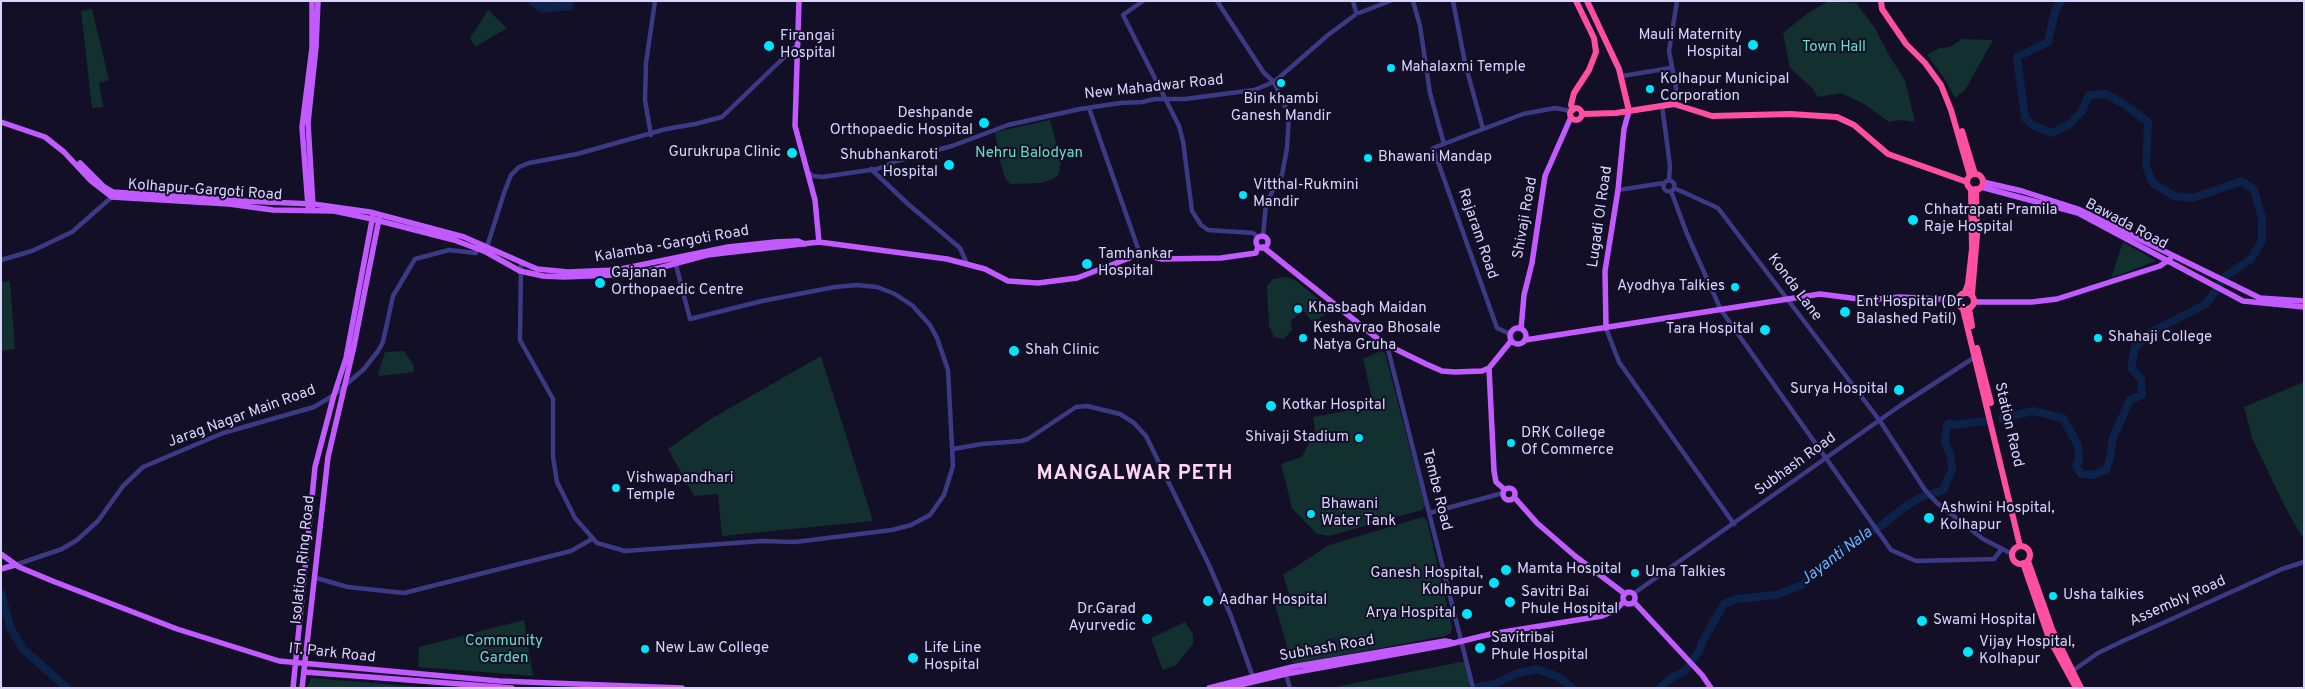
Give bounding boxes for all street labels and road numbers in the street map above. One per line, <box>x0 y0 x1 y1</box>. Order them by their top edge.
street label: New Mahadwar Road <box>1083 72 1225 104</box>
street label: Lugadi Ol Road <box>1585 165 1617 269</box>
street label: Shivaji Road <box>1510 176 1542 260</box>
street label: Kolhapur-Gargoti Road <box>127 177 283 205</box>
street label: Rajaram Road <box>1453 186 1501 282</box>
street label: Bawada Road <box>2082 196 2170 254</box>
street label: Kalamba -Gargoti Road <box>594 223 750 267</box>
street label: Konda Lane <box>1763 251 1825 325</box>
street label: Station Raod <box>1990 381 2026 469</box>
street label: Jarag Nagar Main Road <box>166 382 318 452</box>
street label: Subhash Road <box>1752 430 1840 500</box>
street label: Tembe Road <box>1417 447 1455 533</box>
street label: Isolation Ring Road <box>288 495 320 625</box>
street label: Assembly Road <box>2127 573 2229 631</box>
street label: Subhash Road <box>1278 632 1376 666</box>
street label: IT. Park Road <box>288 640 376 668</box>

